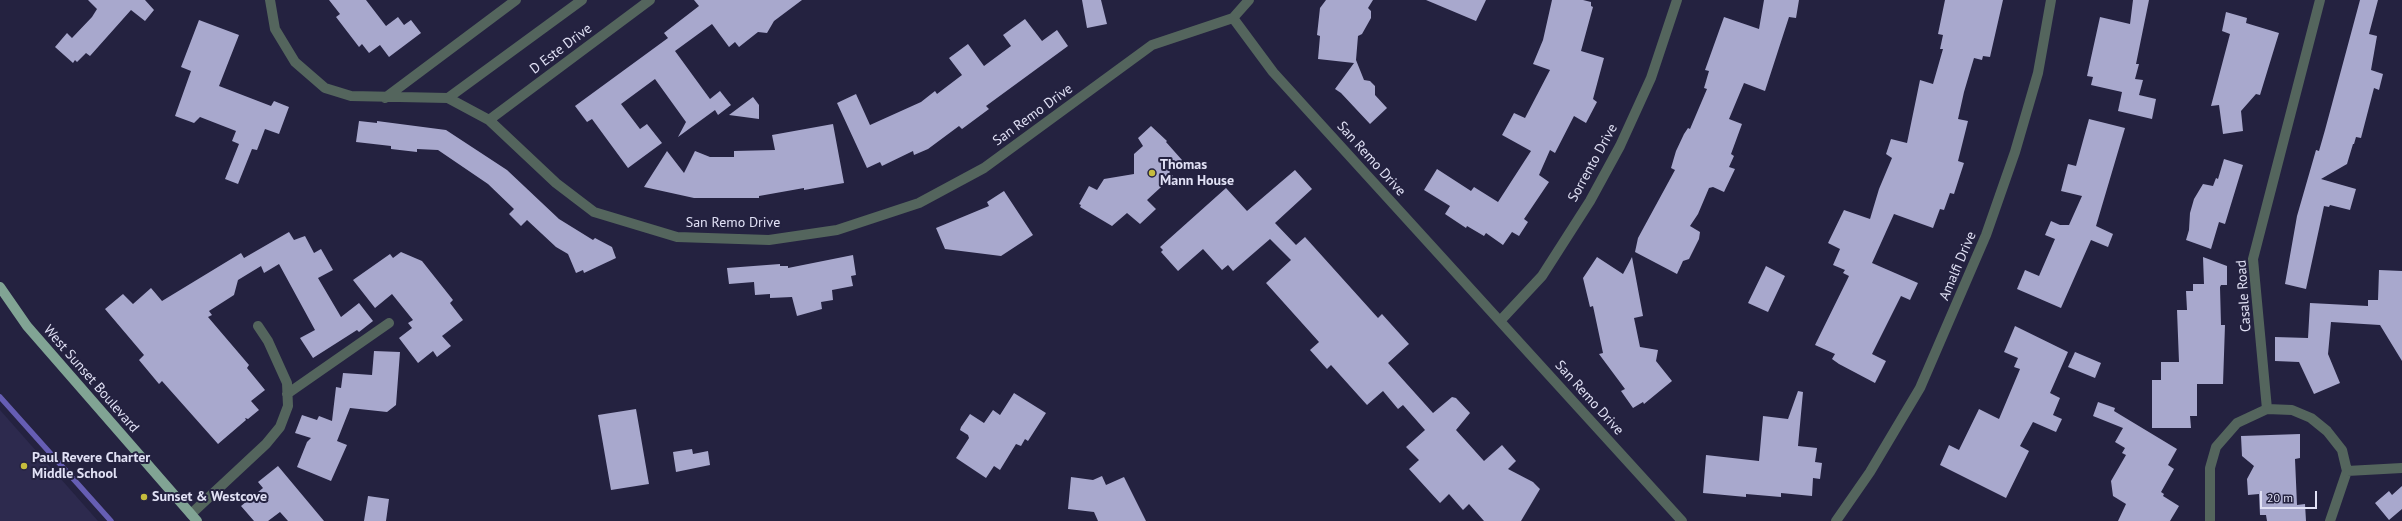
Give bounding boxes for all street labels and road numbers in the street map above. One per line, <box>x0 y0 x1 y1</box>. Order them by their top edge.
street label: D Este Drive <box>527 20 595 78</box>
street label: San Remo Drive <box>990 80 1076 150</box>
street label: San Remo Drive <box>1333 118 1409 200</box>
street label: Sorrento Drive <box>1565 121 1621 205</box>
street label: San Remo Drive <box>686 215 780 231</box>
street label: Amalfi Drive <box>1936 229 1980 303</box>
street label: Casale Road <box>2233 259 2255 333</box>
street label: West Sunset Boulevard <box>40 322 142 436</box>
street label: San Remo Drive <box>1551 357 1627 439</box>

